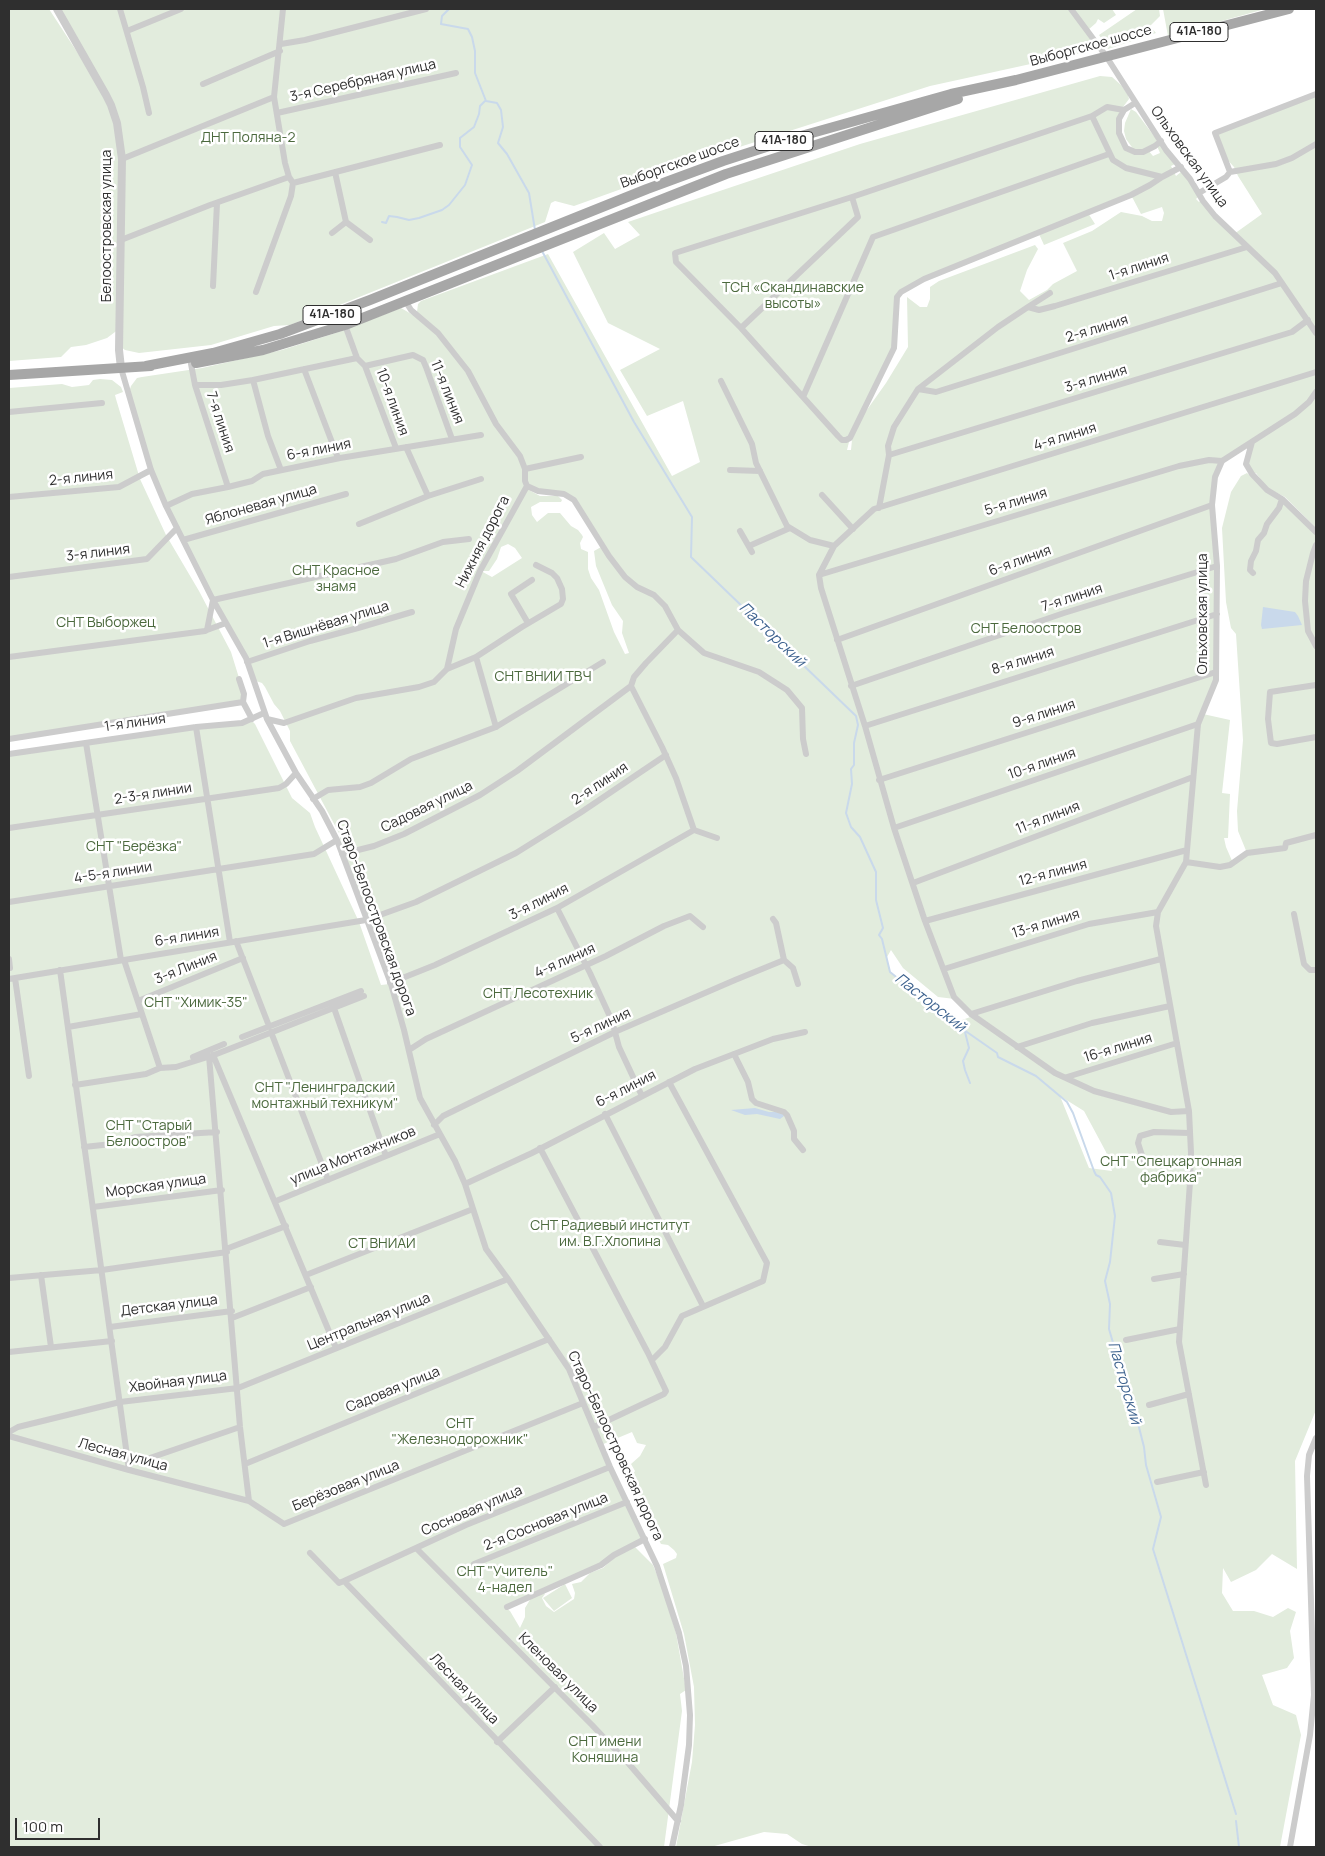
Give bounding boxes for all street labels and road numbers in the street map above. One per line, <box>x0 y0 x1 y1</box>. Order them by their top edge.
street label: Выборгское шоссе <box>1028 22 1154 70</box>
road number: 41А-180 <box>1170 22 1228 42</box>
street label: 3-я Серебряная улица <box>288 56 438 106</box>
street label: Ольховская улица <box>1147 103 1231 211</box>
road number: 41А-180 <box>755 132 813 150</box>
street label: Выборгское шоссе <box>618 134 742 192</box>
street label: Белоостровская улица <box>99 150 115 302</box>
street label: 1-я линия <box>1107 249 1171 285</box>
road number: 41А-180 <box>303 306 361 324</box>
street label: 2-я линия <box>1064 312 1130 346</box>
street label: 11-я линия <box>427 358 467 426</box>
street label: 3-я линия <box>1063 362 1129 396</box>
street label: 10-я линия <box>372 366 412 438</box>
street label: 7-я линия <box>202 389 238 455</box>
street label: 4-я линия <box>1032 420 1098 454</box>
street label: 6-я линия <box>285 436 353 464</box>
street label: 2-я линия <box>48 466 114 490</box>
street label: Яблоневая улица <box>203 481 319 529</box>
street label: 5-я линия <box>983 485 1049 519</box>
street label: Нижняя дорога <box>453 493 513 591</box>
street label: 3-я линия <box>65 541 131 565</box>
street label: 6-я линия <box>987 542 1053 580</box>
street label: Ольховская улица <box>1195 553 1211 675</box>
street label: 7-я линия <box>1039 580 1105 616</box>
street label: 1-я Вишнёвая улица <box>261 598 391 652</box>
street label: 8-я линия <box>990 644 1056 678</box>
street label: 9-я линия <box>1010 696 1078 732</box>
street label: 1-я линия <box>103 710 167 736</box>
street label: 10-я линия <box>1006 745 1078 783</box>
street label: 2-я линия <box>569 759 631 809</box>
street label: Садовая улица <box>378 778 476 836</box>
street label: 2-3-я линии <box>113 780 193 808</box>
street label: 11-я линия <box>1014 798 1082 838</box>
street label: Старо-Белоостровская дорога <box>333 818 419 1018</box>
street label: 12-я линия <box>1017 856 1089 890</box>
street label: 4-5-я линии <box>73 859 153 887</box>
street label: 3-я линия <box>507 880 571 924</box>
street label: 13-я линия <box>1010 906 1082 942</box>
street label: 6-я линия <box>154 924 220 950</box>
street label: 4-я линия <box>532 940 598 982</box>
street label: 3-я Линия <box>152 948 220 988</box>
street label: 5-я линия <box>568 1005 634 1047</box>
street label: 16-я линия <box>1082 1030 1154 1066</box>
street label: 6-я линия <box>593 1067 659 1111</box>
street label: улица Монтажников <box>288 1123 418 1189</box>
street label: Морская улица <box>105 1171 207 1201</box>
street label: Центральная улица <box>305 1290 433 1354</box>
street label: Детская улица <box>119 1292 219 1320</box>
street label: Старо-Белоостровская дорога <box>564 1349 666 1543</box>
street label: Садовая улица <box>344 1364 442 1416</box>
street label: Хвойная улица <box>128 1368 228 1396</box>
street label: Лесная улица <box>76 1435 170 1475</box>
street label: Берёзовая улица <box>290 1457 402 1515</box>
street label: Сосновая улица <box>419 1482 525 1540</box>
street label: 2-я Сосновая улица <box>481 1489 611 1555</box>
street label: Кленовая улица <box>515 1630 601 1716</box>
street label: Лесная улица <box>426 1650 502 1728</box>

